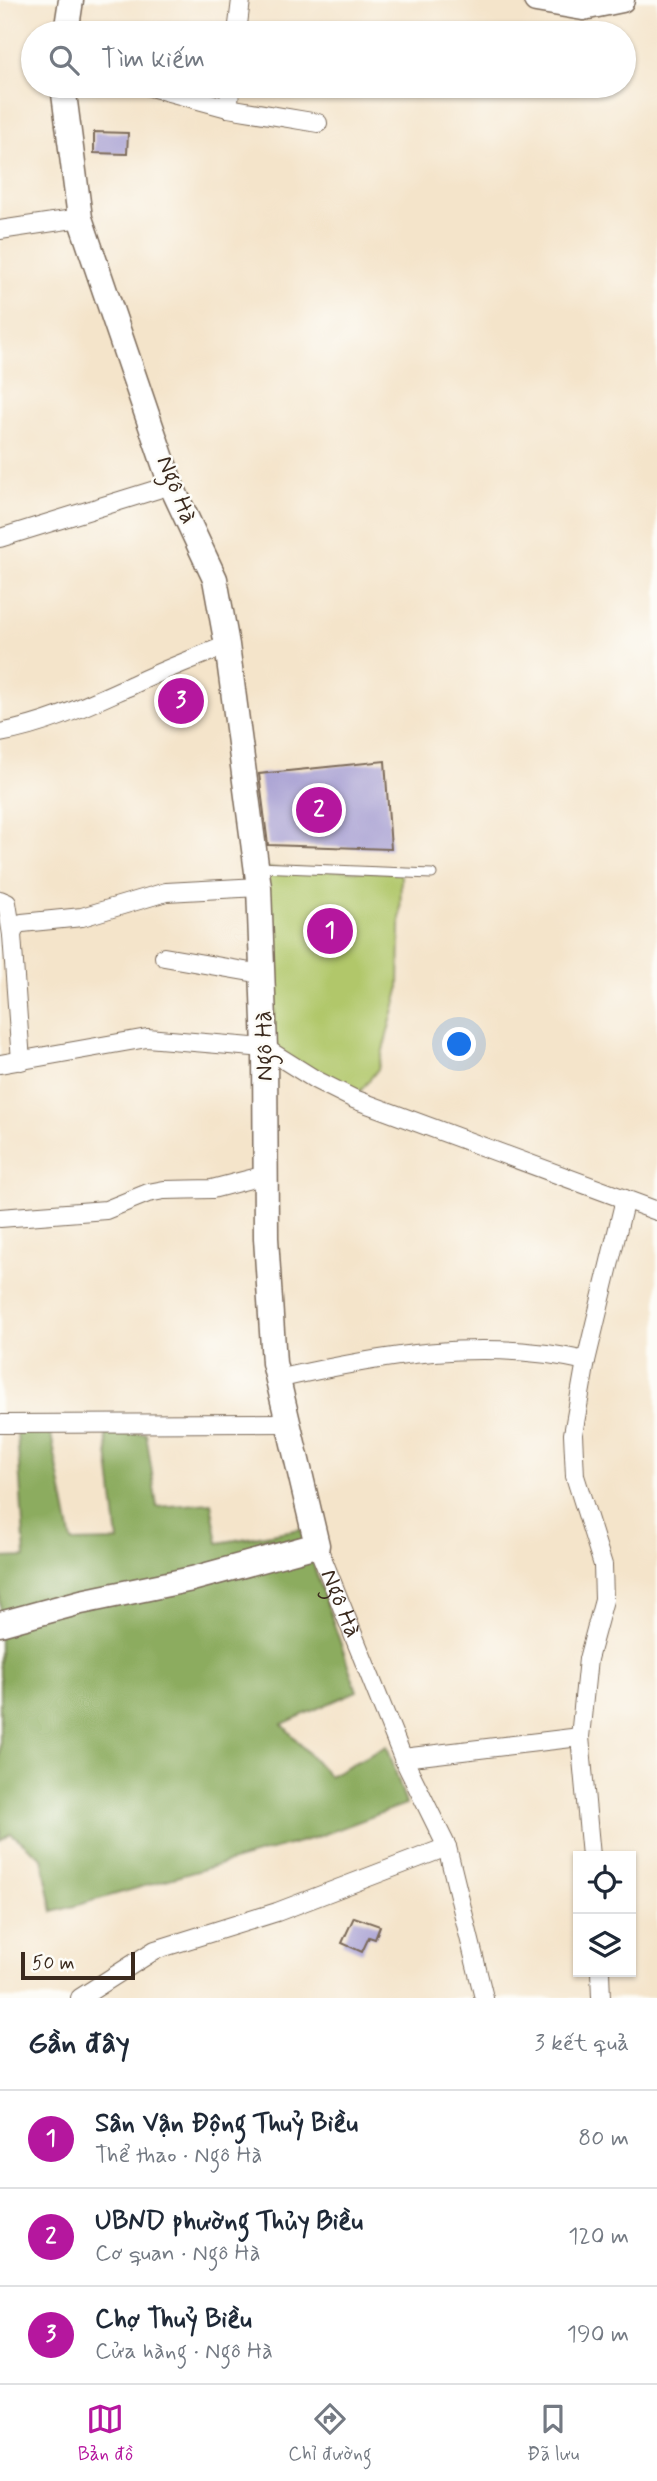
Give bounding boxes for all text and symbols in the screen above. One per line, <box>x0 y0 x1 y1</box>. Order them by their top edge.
search box <box>21 21 636 98</box>
icon: search <box>45 41 83 79</box>
text: Tìm kiếm <box>101 43 205 77</box>
street label: Ngô Hà <box>146 451 204 530</box>
pin: 3 <box>158 675 204 727</box>
pin: 2 <box>296 784 342 836</box>
pin: 1 <box>307 905 353 957</box>
street label: Ngô Hà <box>249 1010 284 1082</box>
your location <box>442 1027 476 1061</box>
street label: Ngô Hà <box>313 1565 368 1642</box>
map controls <box>573 1851 636 1977</box>
button: locate <box>573 1851 636 1914</box>
button: layers <box>573 1914 636 1977</box>
scale bar <box>21 1949 135 1981</box>
text: 50 m <box>32 1951 75 1976</box>
text: Gần đây <box>28 2024 130 2063</box>
text: 3 kết quả <box>535 2029 629 2059</box>
text: Sân Vận Động Thuỷ Biều <box>95 2107 358 2141</box>
text: 1 <box>46 2124 56 2154</box>
text: 80 m <box>578 2124 629 2154</box>
text: Thể thao · Ngô Hà <box>95 2141 262 2171</box>
text: UBND phường Thủy Biều <box>95 2205 363 2239</box>
text: 2 <box>45 2222 57 2252</box>
text: 120 m <box>568 2222 629 2252</box>
text: Cơ quan · Ngô Hà <box>95 2239 261 2269</box>
text: Chợ Thuỷ Biều <box>95 2303 252 2337</box>
text: 3 <box>46 2320 56 2350</box>
text: 190 m <box>567 2320 629 2350</box>
text: Cửa hàng · Ngô Hà <box>95 2337 273 2367</box>
tab: Bản đồ <box>78 2400 133 2467</box>
tab: Chỉ đường <box>288 2400 372 2467</box>
tab: Đã lưu <box>527 2400 579 2467</box>

